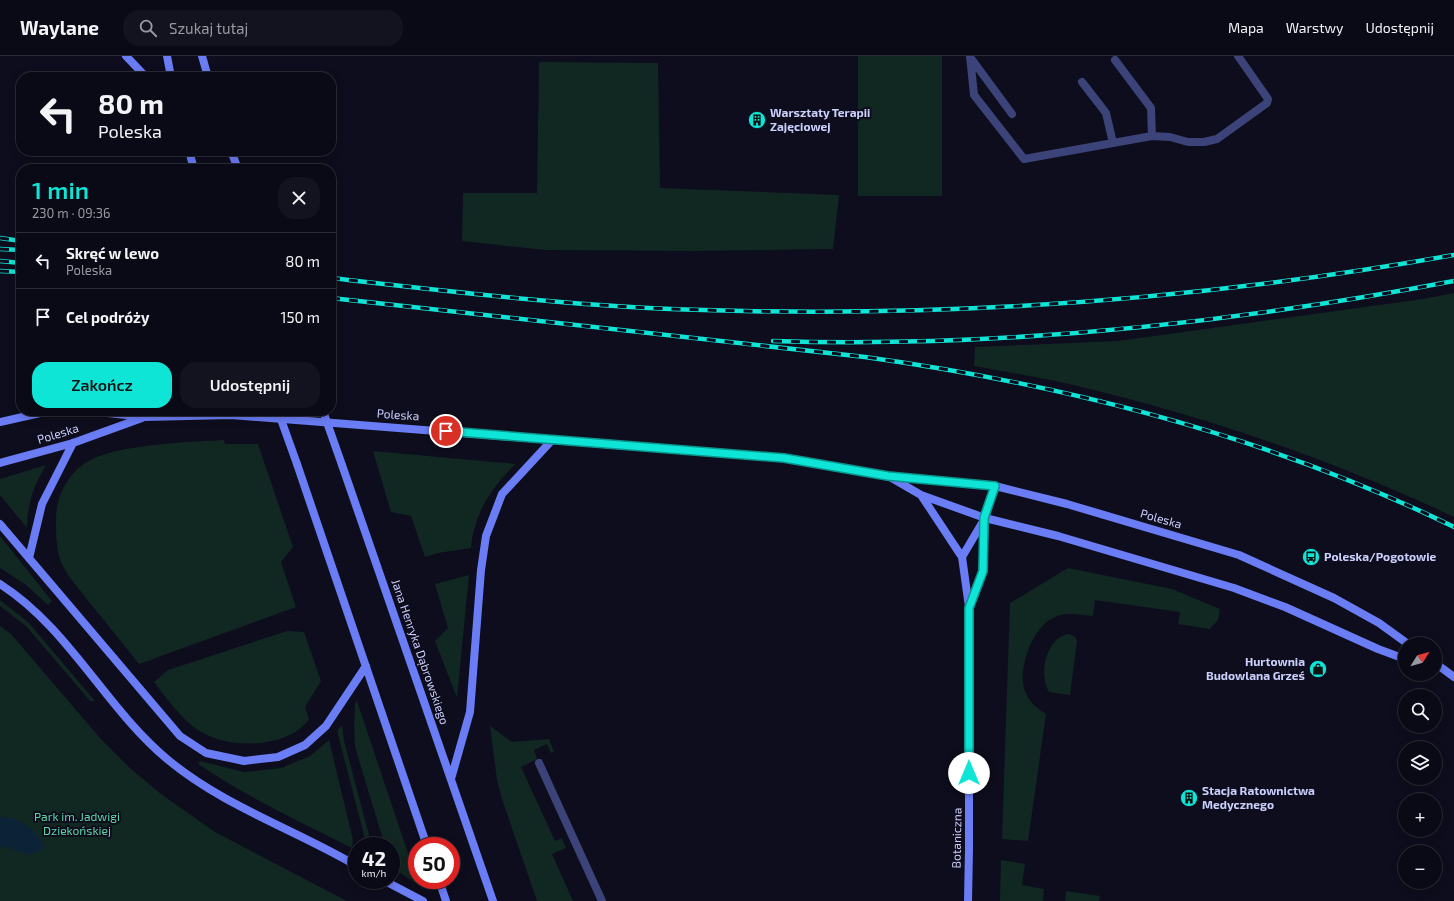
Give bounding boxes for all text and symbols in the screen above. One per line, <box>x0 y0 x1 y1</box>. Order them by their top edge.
search box <box>123 10 403 46</box>
text: Waylane <box>20 16 99 39</box>
icon: search <box>137 17 159 39</box>
text: Szukaj tutaj <box>169 19 248 37</box>
text: Mapa <box>1228 19 1264 36</box>
text: Warstwy <box>1286 19 1344 36</box>
text: Udostępnij <box>1366 19 1434 36</box>
text: 80 m <box>98 86 164 120</box>
icon: left <box>32 88 84 140</box>
place label: Warsztaty Terapii Zajęciowej <box>770 105 870 134</box>
building icon: Warsztaty Terapii Zajęciowej <box>747 110 767 130</box>
text: Poleska <box>98 120 162 142</box>
text: 1 min <box>32 175 89 204</box>
button: close <box>278 177 320 219</box>
text: 230 m · 09:36 <box>32 205 111 221</box>
text: Skręć w lewo <box>66 244 159 262</box>
icon: left <box>32 250 54 272</box>
text: 80 m <box>285 252 320 270</box>
text: Poleska <box>66 262 112 278</box>
icon: arrive <box>32 306 54 328</box>
text: Cel podróży <box>66 308 149 326</box>
text: 150 m <box>280 308 320 326</box>
button: Zakończ <box>32 362 172 408</box>
button: Udostępnij <box>180 362 320 408</box>
street label: Poleska <box>376 406 420 422</box>
pin <box>429 414 463 448</box>
street label: Poleska <box>35 420 80 446</box>
icon: arrive <box>435 420 457 442</box>
street label: Poleska <box>1139 505 1184 531</box>
bus stop icon: Poleska/Pogotowie <box>1301 547 1321 567</box>
place label: Poleska/Pogotowie <box>1324 549 1437 563</box>
street label: Jana Henryka Dąbrowskiego <box>389 577 452 726</box>
north arrow <box>1398 637 1442 681</box>
map controls <box>1398 637 1442 889</box>
place label: Hurtownia Budowlana Grześ <box>1206 654 1305 682</box>
shop icon: Hurtownia Budowlana Grześ <box>1308 659 1328 679</box>
button: search <box>1398 689 1442 733</box>
button: layers <box>1398 741 1442 785</box>
position arrow <box>948 752 990 794</box>
place label: Stacja Ratownictwa Medycznego <box>1202 783 1315 812</box>
building icon: Stacja Ratownictwa Medycznego <box>1179 788 1199 808</box>
button: + <box>1398 793 1442 837</box>
street label: Botaniczna <box>948 807 964 869</box>
park label: Park im. Jadwigi Dziekońskiej <box>34 809 120 838</box>
speed limit sign: 50 <box>408 837 460 889</box>
button: − <box>1398 845 1442 889</box>
text: 42 <box>362 846 386 870</box>
text: km/h <box>362 867 386 879</box>

